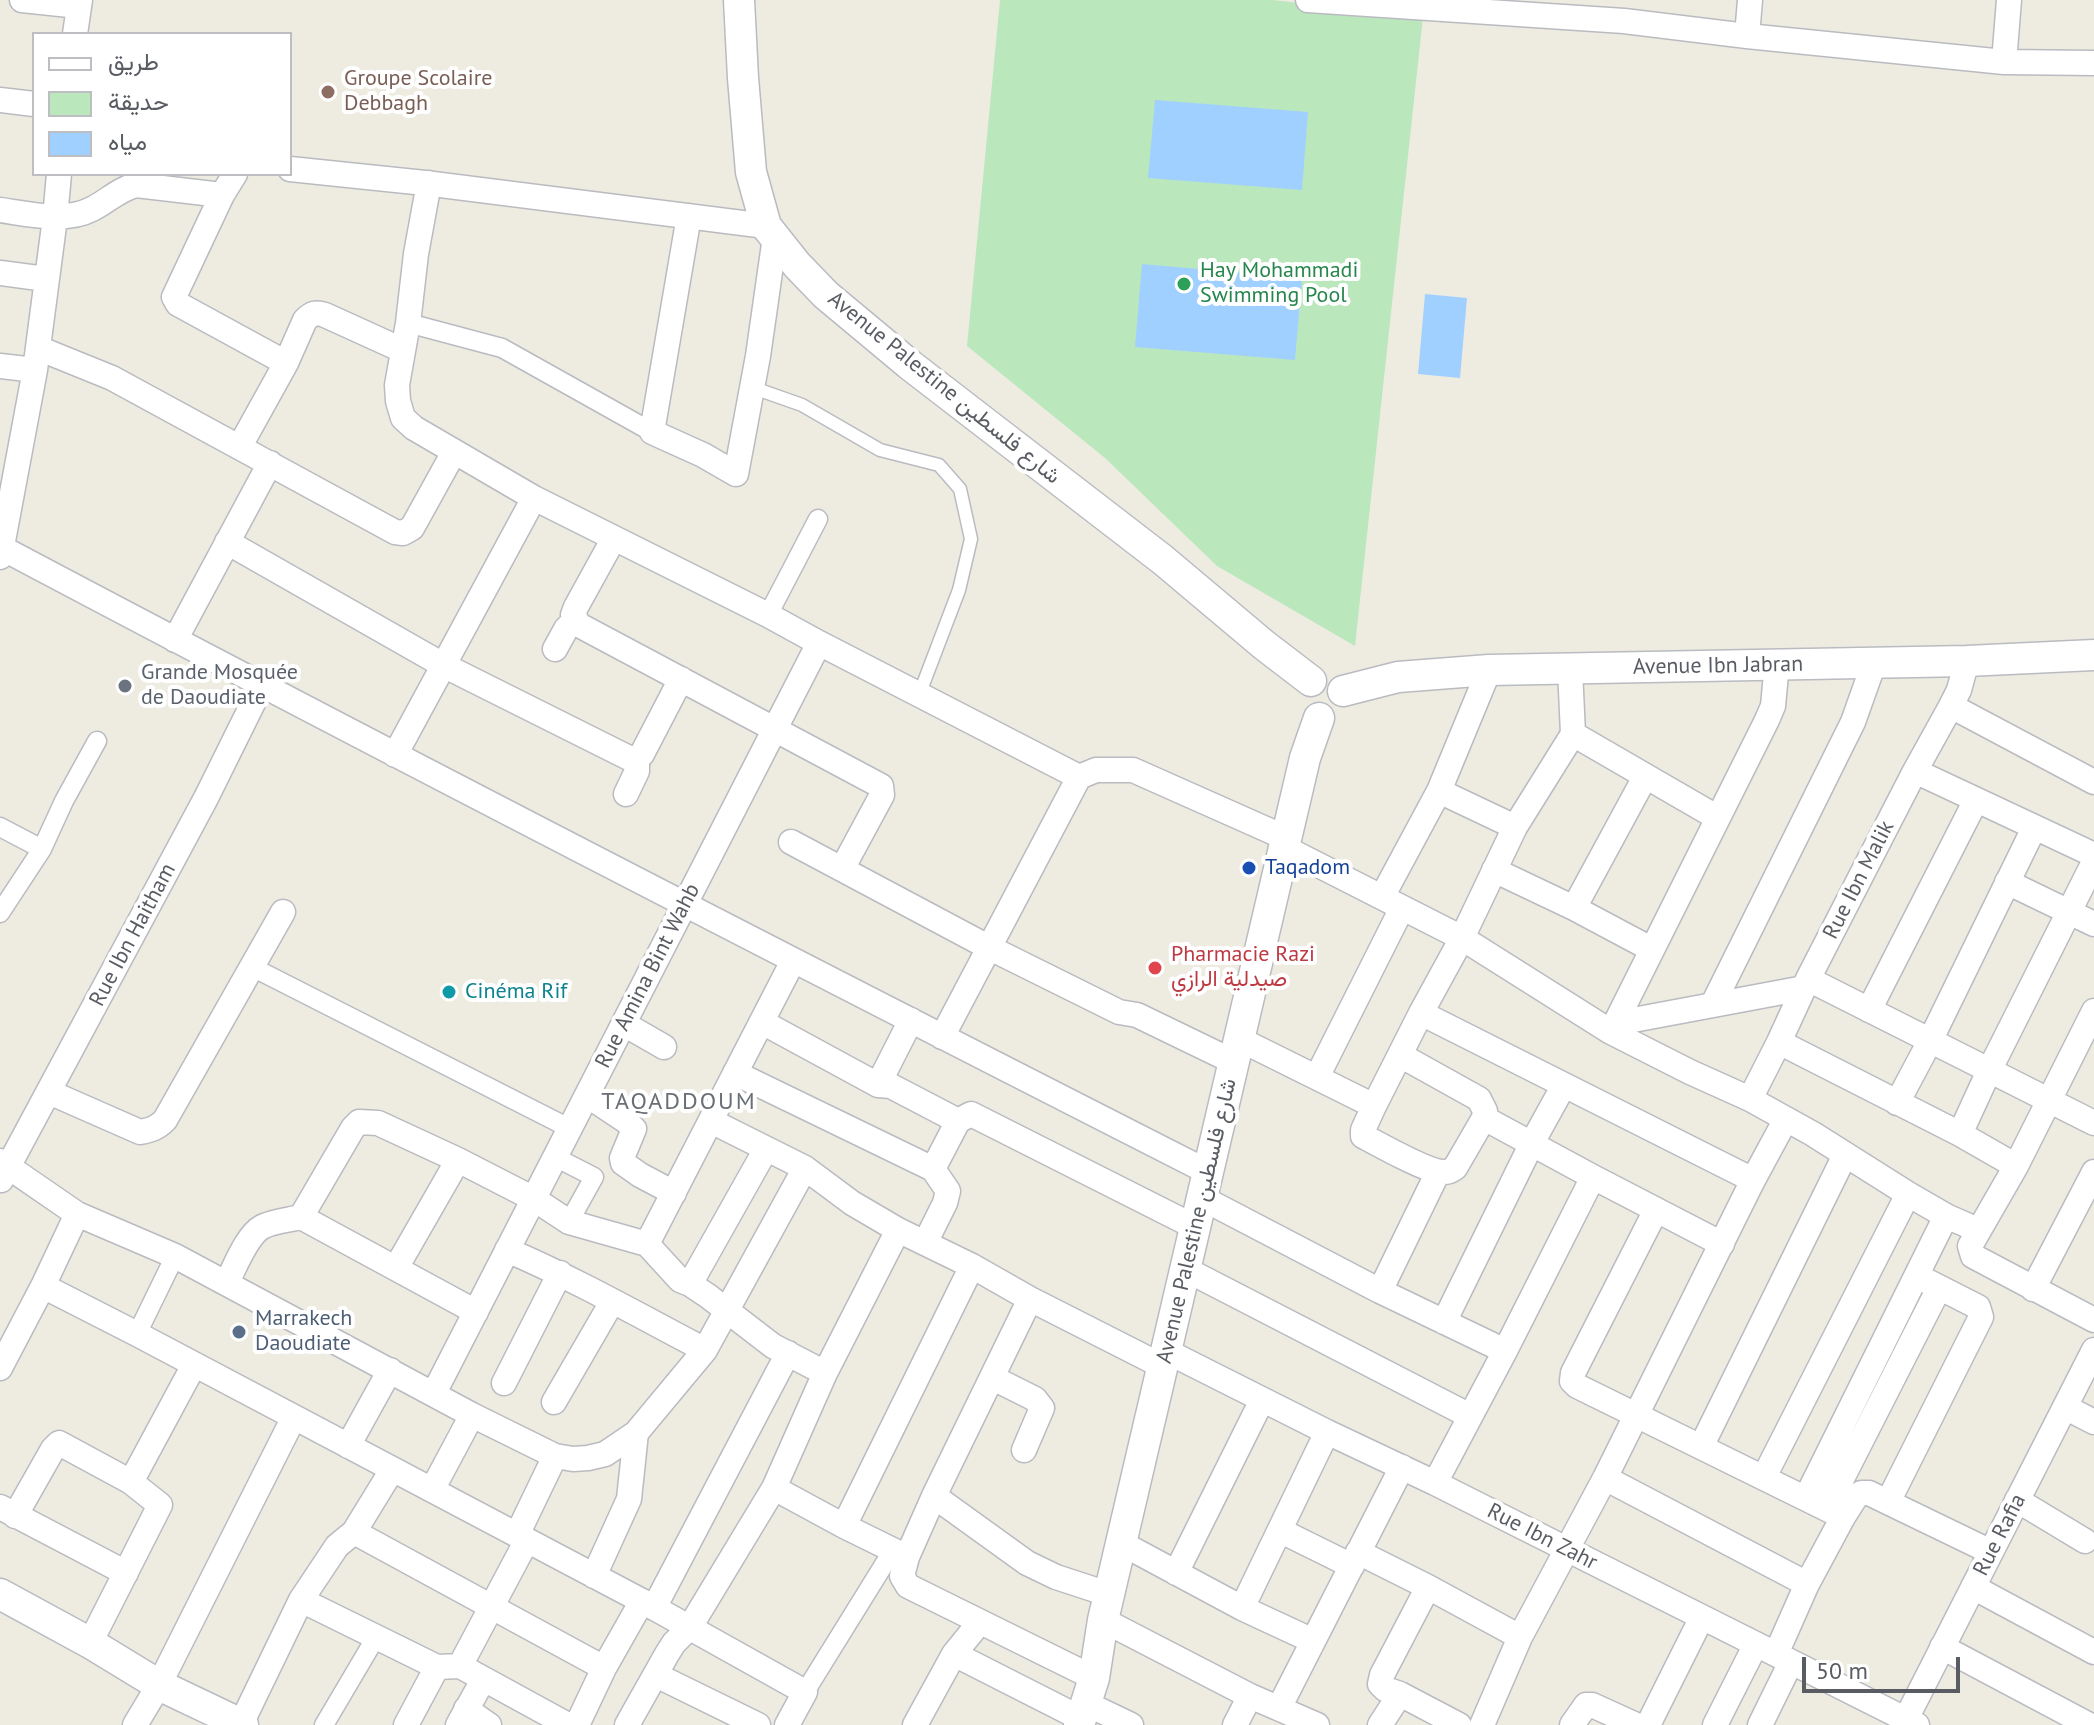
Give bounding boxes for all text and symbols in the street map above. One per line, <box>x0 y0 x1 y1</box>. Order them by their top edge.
legend <box>32 32 292 176</box>
text: طريق <box>108 46 159 77</box>
place label: Groupe Scolaire Debbagh <box>344 66 492 118</box>
marker: Groupe Scolaire Debbagh <box>319 83 337 101</box>
text: حديقة <box>108 86 169 117</box>
text: مياه <box>108 126 147 157</box>
place label: Hay Mohammadi Swimming Pool <box>1200 258 1358 310</box>
marker: Hay Mohammadi Swimming Pool <box>1175 275 1193 293</box>
street label: Avenue Palestine شارع فلسطين <box>822 286 1066 490</box>
street label: Avenue Ibn Jabran <box>1633 651 1803 681</box>
place label: Grande Mosquée de Daoudiate <box>141 660 298 712</box>
marker: Grande Mosquée de Daoudiate <box>116 677 134 695</box>
street label: Rue Ibn Malik <box>1818 816 1900 944</box>
place label: Taqadom <box>1265 855 1350 881</box>
street label: Rue Ibn Haitham <box>84 859 182 1011</box>
marker: Taqadom <box>1240 859 1258 877</box>
street label: Rue Amina Bint Wahb <box>590 879 706 1073</box>
place label: Pharmacie Razi صيدلية الرازي <box>1171 942 1315 994</box>
marker: Pharmacie Razi صيدلية الرازي <box>1146 959 1164 977</box>
place label: Cinéma Rif <box>465 979 567 1005</box>
marker: Cinéma Rif <box>440 983 458 1001</box>
street label: Avenue Palestine شارع فلسطين <box>1151 1076 1243 1366</box>
district label: TAQADDOUM <box>601 1088 757 1116</box>
place label: Marrakech Daoudiate <box>255 1306 352 1358</box>
marker: Marrakech Daoudiate <box>230 1323 248 1341</box>
street label: Rue Rafia <box>1968 1490 2032 1580</box>
street label: Rue Ibn Zahr <box>1483 1498 1601 1576</box>
scale bar <box>1806 1641 1964 1691</box>
text: 50 m <box>1816 1655 1868 1686</box>

